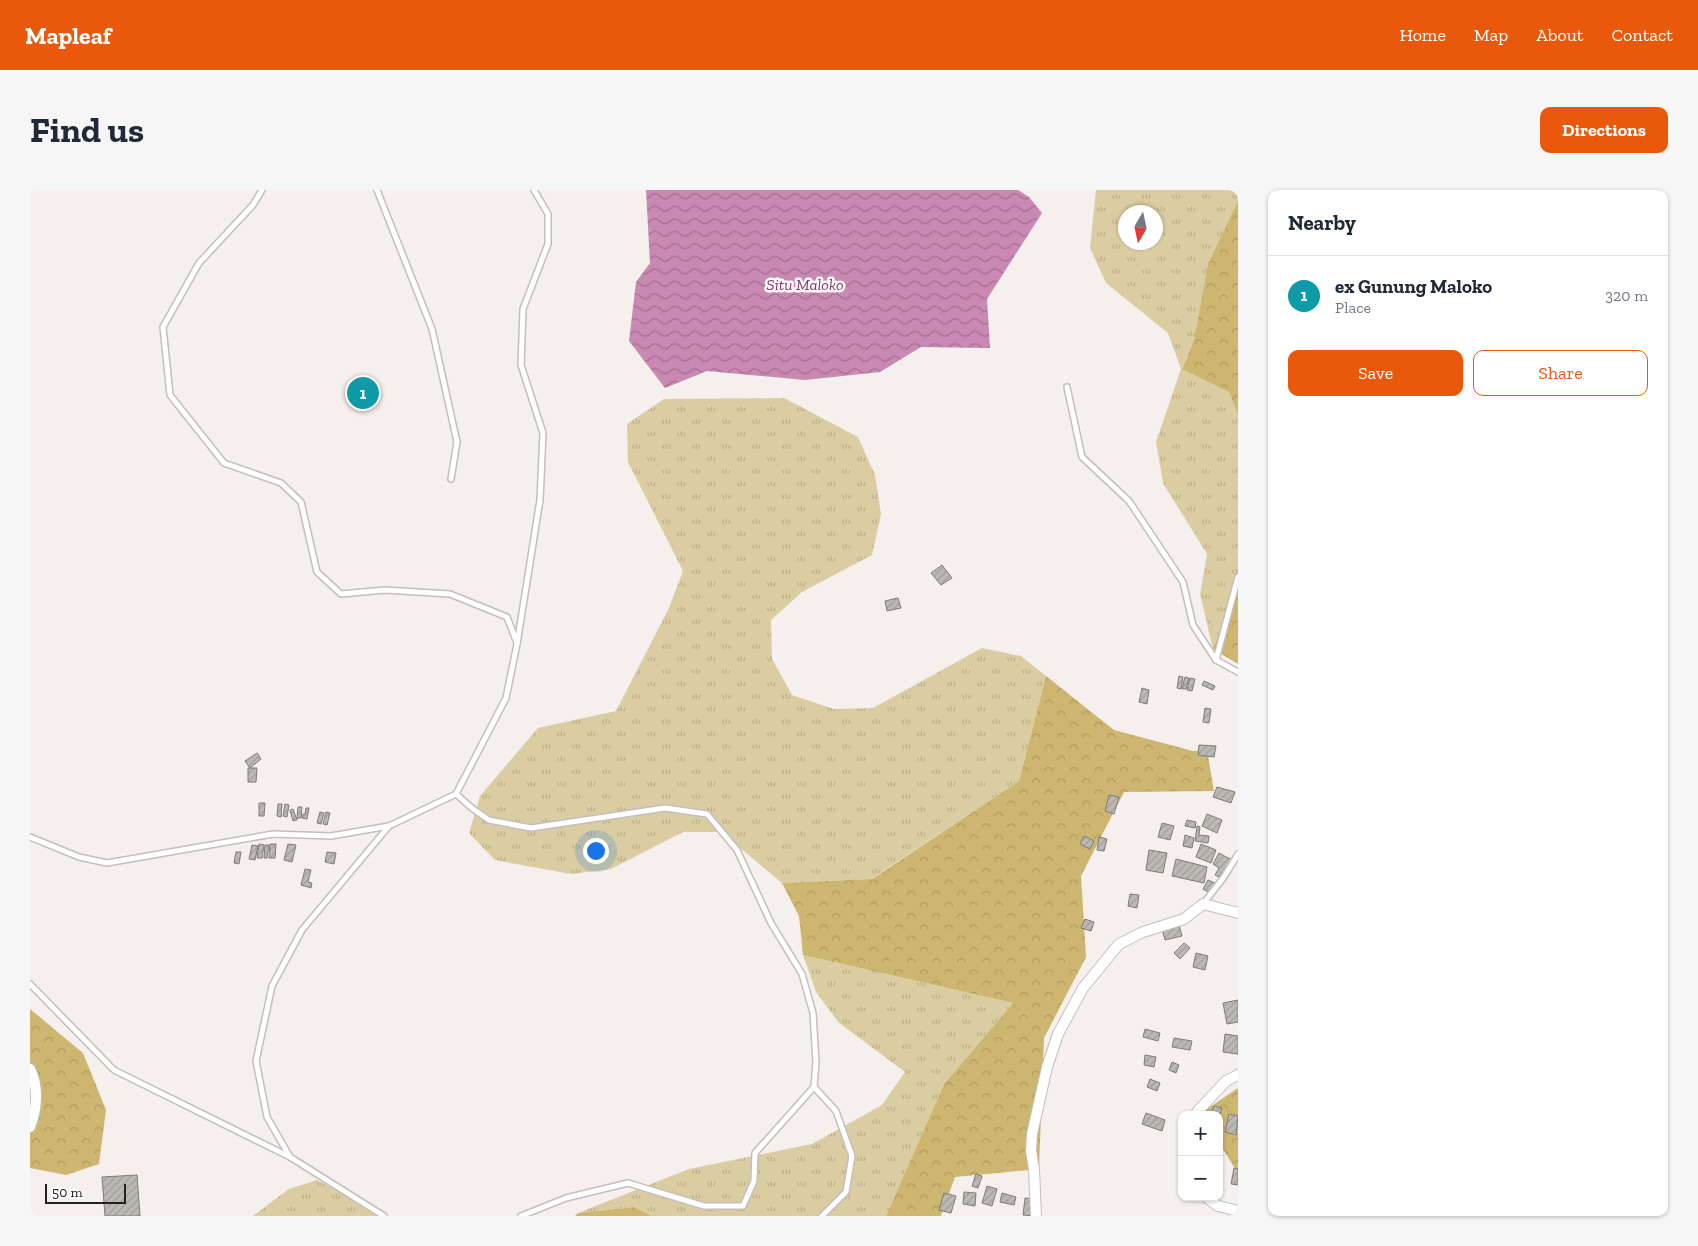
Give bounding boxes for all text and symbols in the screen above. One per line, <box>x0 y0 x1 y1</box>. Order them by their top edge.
text: Mapleaf <box>25 21 111 50</box>
text: Home <box>1399 24 1446 46</box>
text: Map <box>1474 24 1508 46</box>
text: About <box>1536 24 1583 46</box>
text: Contact <box>1611 24 1673 46</box>
button: Directions <box>1540 107 1668 153</box>
text: Find us <box>30 109 144 151</box>
north arrow <box>1118 205 1163 250</box>
text: Nearby <box>1288 210 1356 235</box>
water label: Situ Maloko <box>766 275 844 294</box>
text: ex Gunung Maloko <box>1335 275 1492 298</box>
text: 1 <box>1301 286 1307 305</box>
text: 320 m <box>1605 286 1648 305</box>
text: Place <box>1335 298 1371 317</box>
button: Save <box>1288 350 1463 396</box>
button: Share <box>1473 350 1648 396</box>
pin: 1 <box>347 374 379 412</box>
your location <box>583 838 609 864</box>
map controls <box>1178 1111 1223 1201</box>
button: + <box>1178 1111 1223 1156</box>
button: − <box>1178 1156 1223 1201</box>
scale bar <box>45 1181 126 1204</box>
text: 50 m <box>52 1184 83 1201</box>

